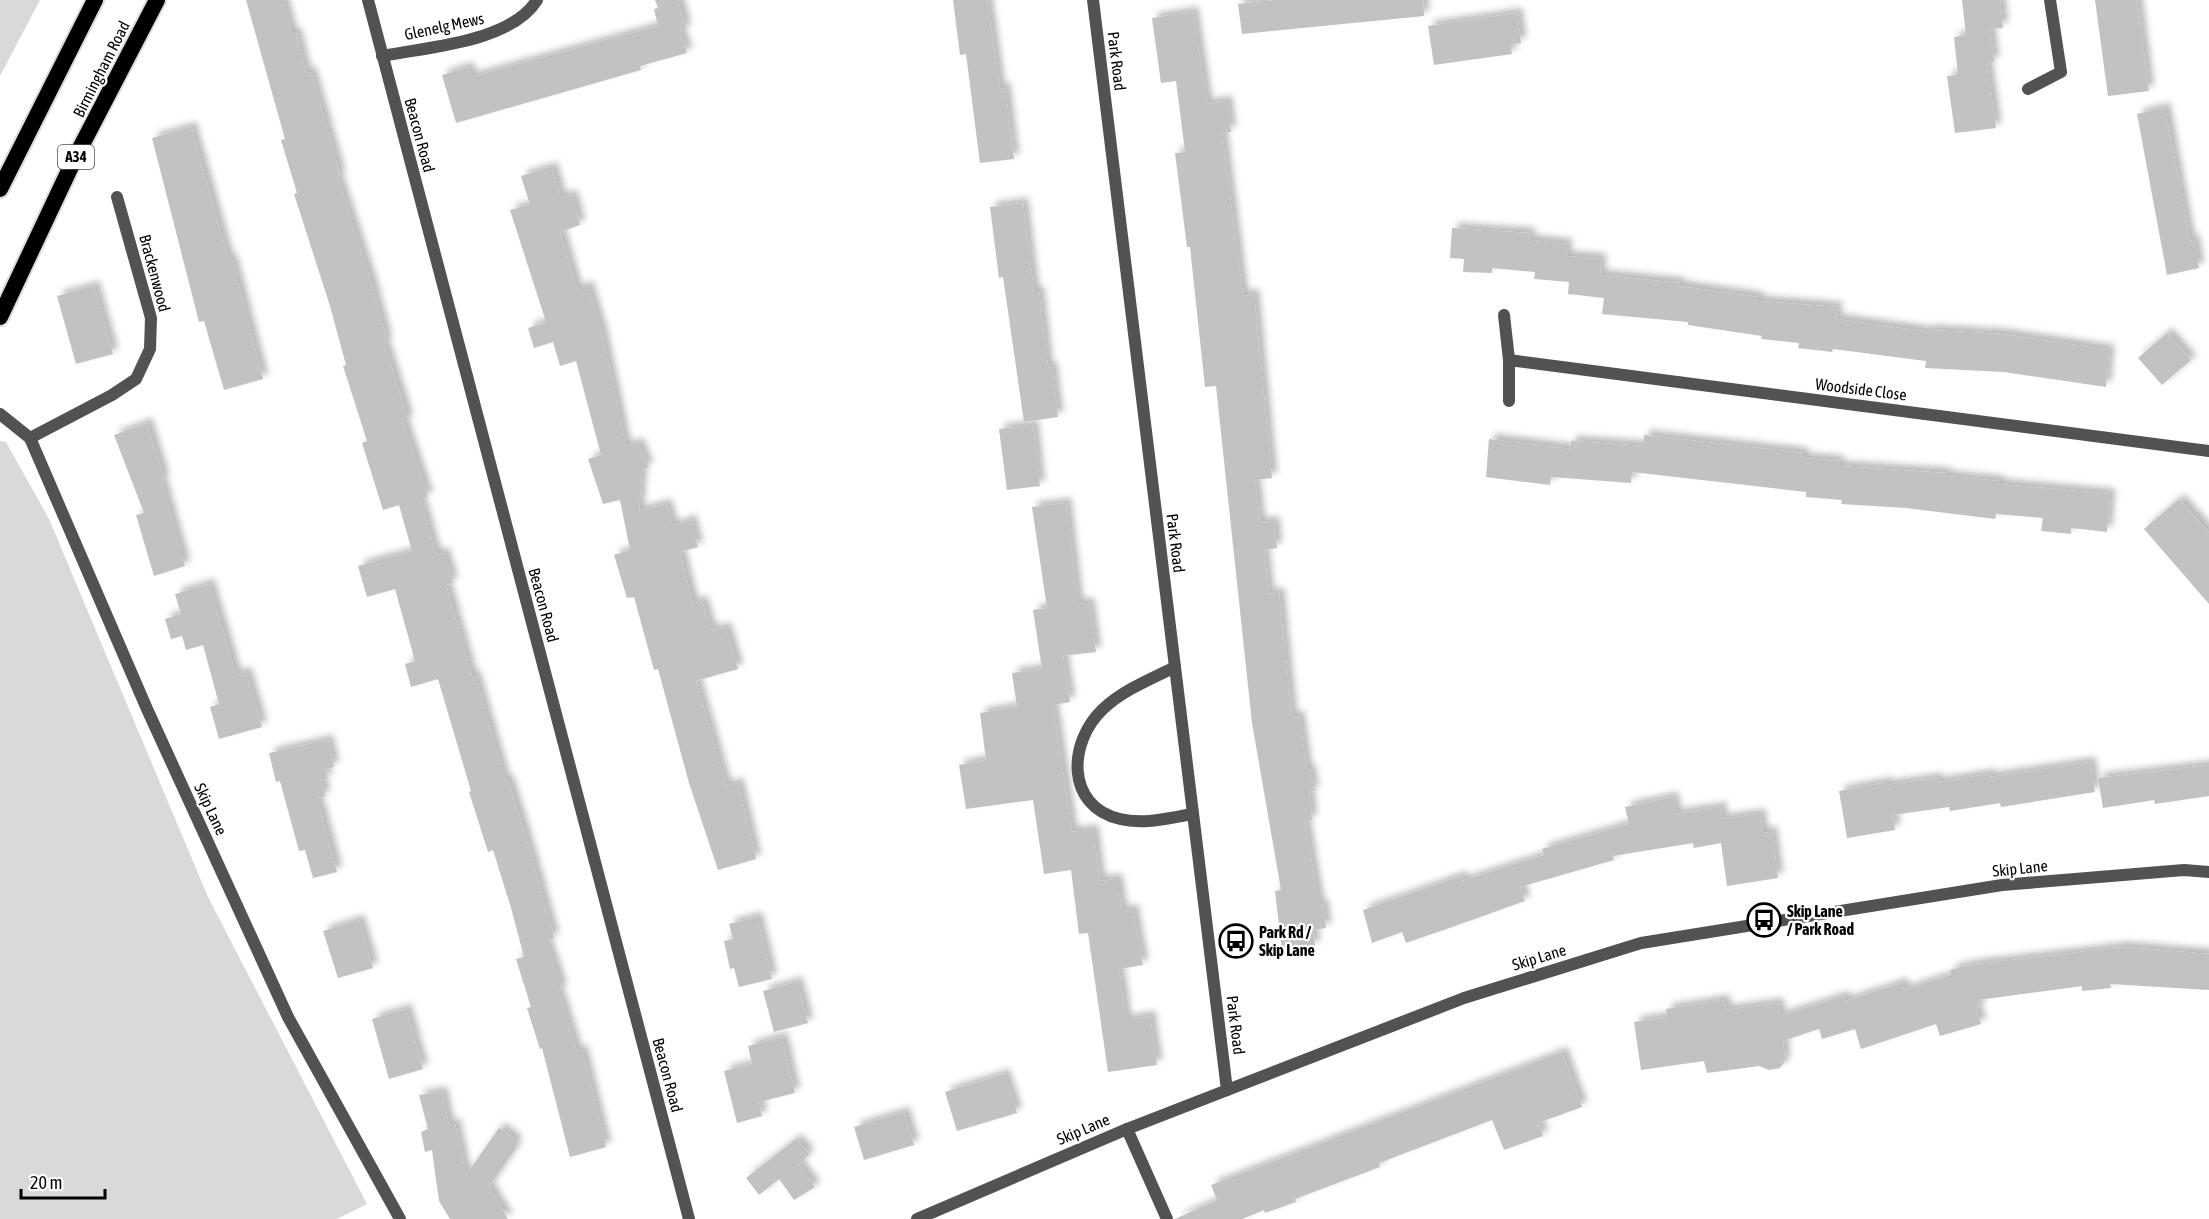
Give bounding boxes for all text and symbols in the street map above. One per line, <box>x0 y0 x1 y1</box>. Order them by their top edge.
street label: Glenelg Mews <box>403 9 486 44</box>
street label: Birmingham Road <box>69 18 134 120</box>
street label: Park Road <box>1104 30 1130 92</box>
street label: Beacon Road <box>401 96 439 174</box>
road number: A34 <box>58 145 94 169</box>
street label: Brackenwood <box>136 232 174 314</box>
street label: Woodside Close <box>1814 374 1908 404</box>
street label: Park Road <box>1163 512 1189 574</box>
street label: Beacon Road <box>525 566 563 644</box>
street label: Skip Lane <box>190 780 231 838</box>
street label: Skip Lane <box>1992 856 2049 881</box>
bus stop icon: Skip Lane / Park Road <box>1746 902 1782 938</box>
place label: Skip Lane / Park Road <box>1787 902 1854 938</box>
bus stop icon: Park Rd / Skip Lane <box>1218 923 1254 959</box>
place label: Park Rd / Skip Lane <box>1259 923 1315 959</box>
street label: Skip Lane <box>1510 940 1568 975</box>
street label: Park Road <box>1223 994 1249 1056</box>
street label: Beacon Road <box>649 1036 687 1114</box>
street label: Skip Lane <box>1054 1110 1112 1149</box>
scale bar <box>21 1162 105 1200</box>
text: 20 m <box>30 1172 62 1193</box>

